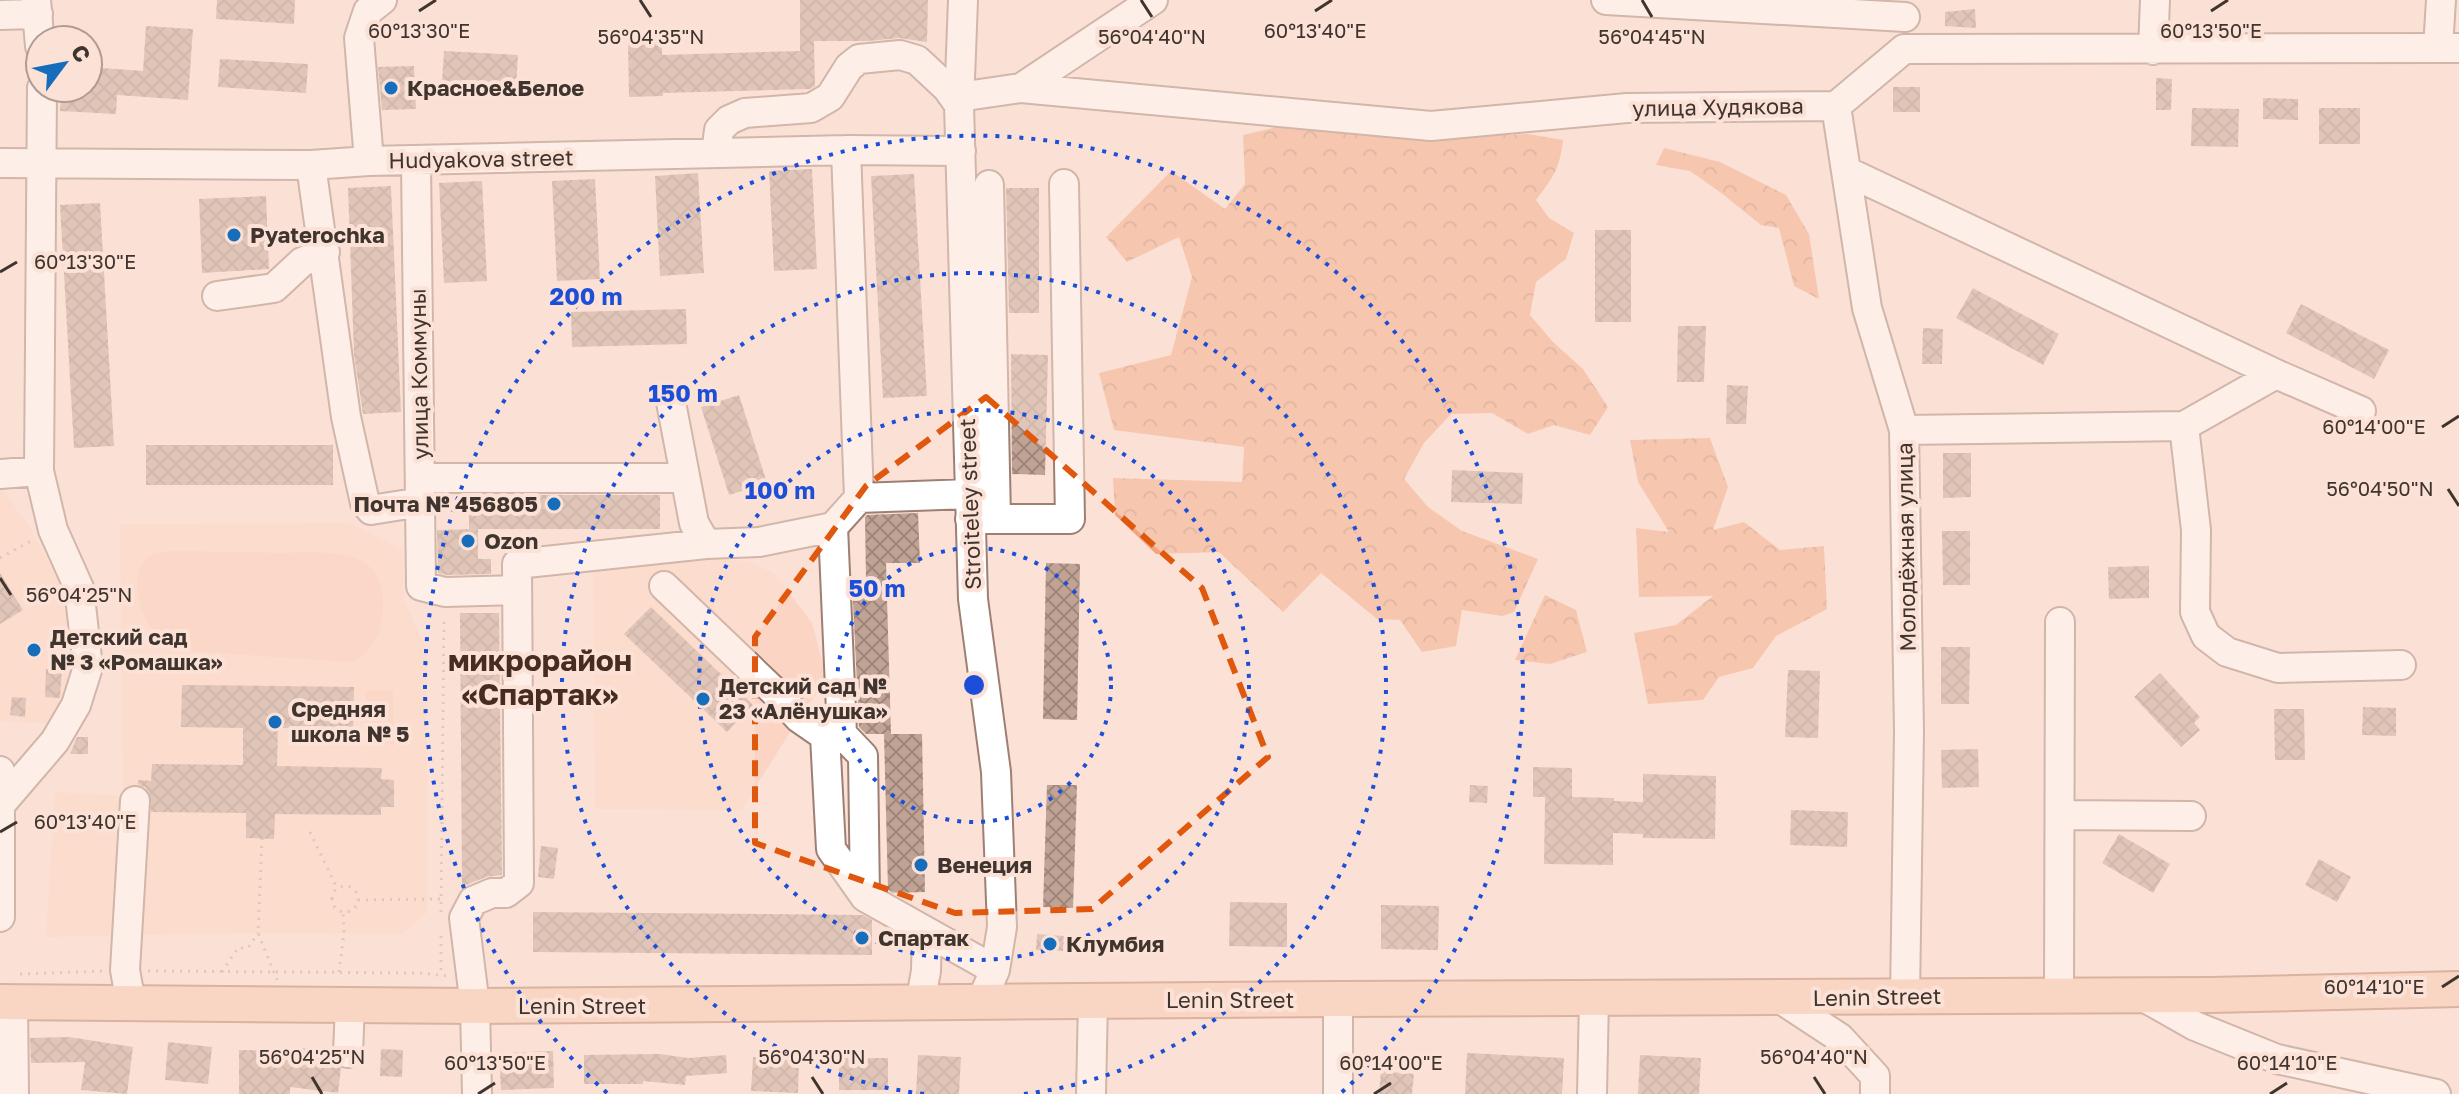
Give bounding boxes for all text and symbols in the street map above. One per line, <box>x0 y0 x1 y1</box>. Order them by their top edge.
text: 60°13'30"E <box>368 18 470 42</box>
text: 60°13'40"E <box>1264 18 1366 42</box>
text: 60°13'50"E <box>2160 18 2262 42</box>
north arrow <box>24 24 104 104</box>
text: 56°04'35"N <box>598 24 704 48</box>
text: 56°04'40"N <box>1098 24 1206 48</box>
text: 56°04'45"N <box>1598 24 1706 48</box>
text: С <box>66 39 97 67</box>
place label: Красное&Белое <box>407 74 584 101</box>
marker: Красное&Белое <box>382 79 400 97</box>
street label: улица Худякова <box>1632 92 1804 121</box>
street label: Hudyakova street <box>388 143 574 174</box>
place label: Pyaterochka <box>250 221 385 248</box>
marker: Pyaterochka <box>225 226 243 244</box>
text: 60°13'30"E <box>34 249 136 273</box>
text: 200 m <box>550 281 622 310</box>
street label: улица Коммуны <box>404 288 433 460</box>
text: 150 m <box>648 378 718 407</box>
text: 60°14'00"E <box>2322 414 2426 438</box>
street label: Stroiteley street <box>953 418 986 590</box>
street label: Молодёжная улица <box>1890 442 1921 652</box>
text: 100 m <box>745 475 815 504</box>
text: 56°04'50"N <box>2326 476 2434 500</box>
place label: Почта № 456805 <box>354 490 538 517</box>
marker: Почта № 456805 <box>545 495 563 513</box>
place label: Ozon <box>484 527 538 554</box>
marker: Ozon <box>459 532 477 550</box>
text: 50 m <box>848 573 906 602</box>
text: 56°04'25"N <box>26 582 132 606</box>
place label: Детский сад № 3 «Ромашка» <box>50 623 223 675</box>
marker: Детский сад № 3 «Ромашка» <box>25 641 43 659</box>
district label: микрорайон «Спартак» <box>448 642 632 712</box>
centre of rings <box>960 671 988 699</box>
place label: Детский сад № 23 «Алёнушка» <box>719 672 888 724</box>
marker: Детский сад № 23 «Алёнушка» <box>694 690 712 708</box>
place label: Средняя школа № 5 <box>291 695 410 747</box>
marker: Средняя школа № 5 <box>266 713 284 731</box>
text: 60°13'40"E <box>34 809 136 833</box>
place label: Венеция <box>937 851 1032 878</box>
marker: Венеция <box>912 856 930 874</box>
place label: Спартак <box>878 924 970 951</box>
marker: Спартак <box>853 929 871 947</box>
place label: Клумбия <box>1066 930 1164 957</box>
marker: Клумбия <box>1041 935 1059 953</box>
text: 60°14'10"E <box>2324 974 2424 998</box>
street label: Lenin Street <box>1812 982 1942 1011</box>
street label: Lenin Street <box>1166 986 1294 1013</box>
street label: Lenin Street <box>518 992 646 1019</box>
text: 56°04'25"N <box>259 1044 365 1068</box>
text: 56°04'30"N <box>758 1044 866 1068</box>
text: 56°04'40"N <box>1760 1044 1868 1068</box>
text: 60°13'50"E <box>444 1050 546 1074</box>
text: 60°14'00"E <box>1339 1050 1443 1074</box>
text: 60°14'10"E <box>2237 1050 2337 1074</box>

